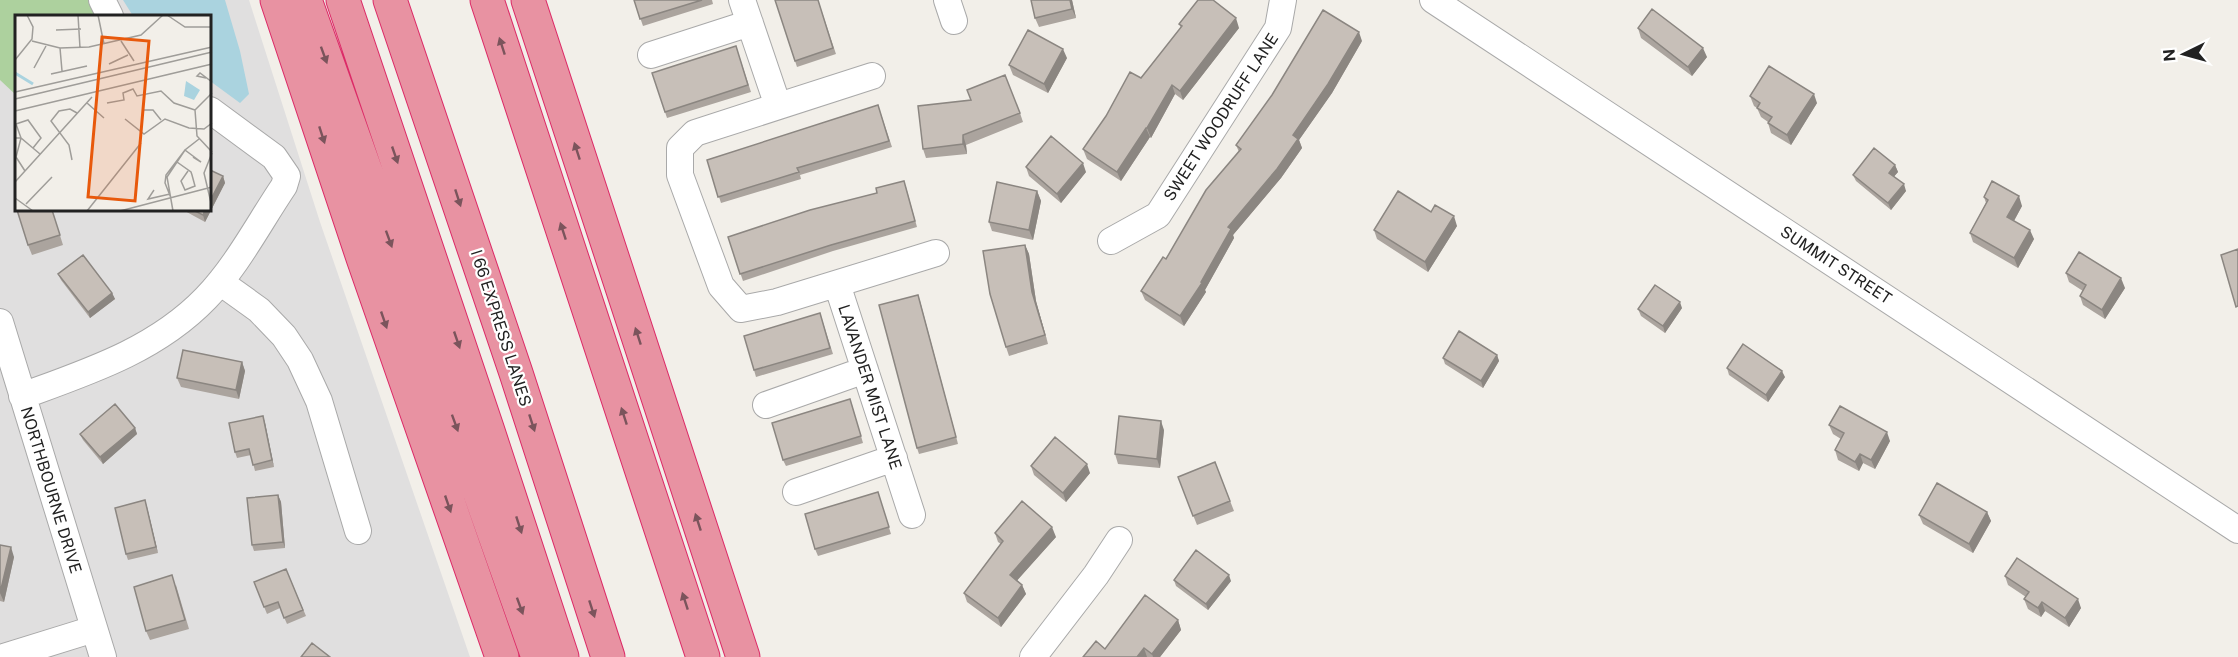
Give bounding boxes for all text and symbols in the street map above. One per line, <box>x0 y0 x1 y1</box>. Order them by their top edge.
inset map <box>15 15 212 212</box>
north arrow <box>2154 24 2214 84</box>
street label: SWEET WOODRUFF LANE <box>1160 30 1282 204</box>
one-way arrow <box>497 37 507 55</box>
one-way arrow <box>320 46 330 64</box>
text: N <box>2160 48 2180 62</box>
one-way arrow <box>318 126 327 144</box>
one-way arrow <box>572 142 581 160</box>
one-way arrow <box>391 146 400 164</box>
one-way arrow <box>454 189 463 207</box>
one-way arrow <box>558 222 568 240</box>
street label: SUMMIT STREET <box>1777 222 1896 308</box>
one-way arrow <box>385 230 395 248</box>
street label: I 66 EXPRESS LANES <box>467 247 535 409</box>
street label: LAVANDER MIST LANE <box>834 302 906 472</box>
one-way arrow <box>379 311 389 329</box>
one-way arrow <box>632 327 642 345</box>
one-way arrow <box>453 331 463 349</box>
street label: NORTHBOURNE DRIVE <box>17 404 85 576</box>
one-way arrow <box>619 407 629 425</box>
one-way arrow <box>450 414 460 432</box>
one-way arrow <box>528 414 537 432</box>
one-way arrow <box>444 495 454 513</box>
one-way arrow <box>693 513 703 531</box>
one-way arrow <box>515 516 524 534</box>
one-way arrow <box>680 592 689 610</box>
one-way arrow <box>515 598 525 616</box>
one-way arrow <box>588 600 597 618</box>

